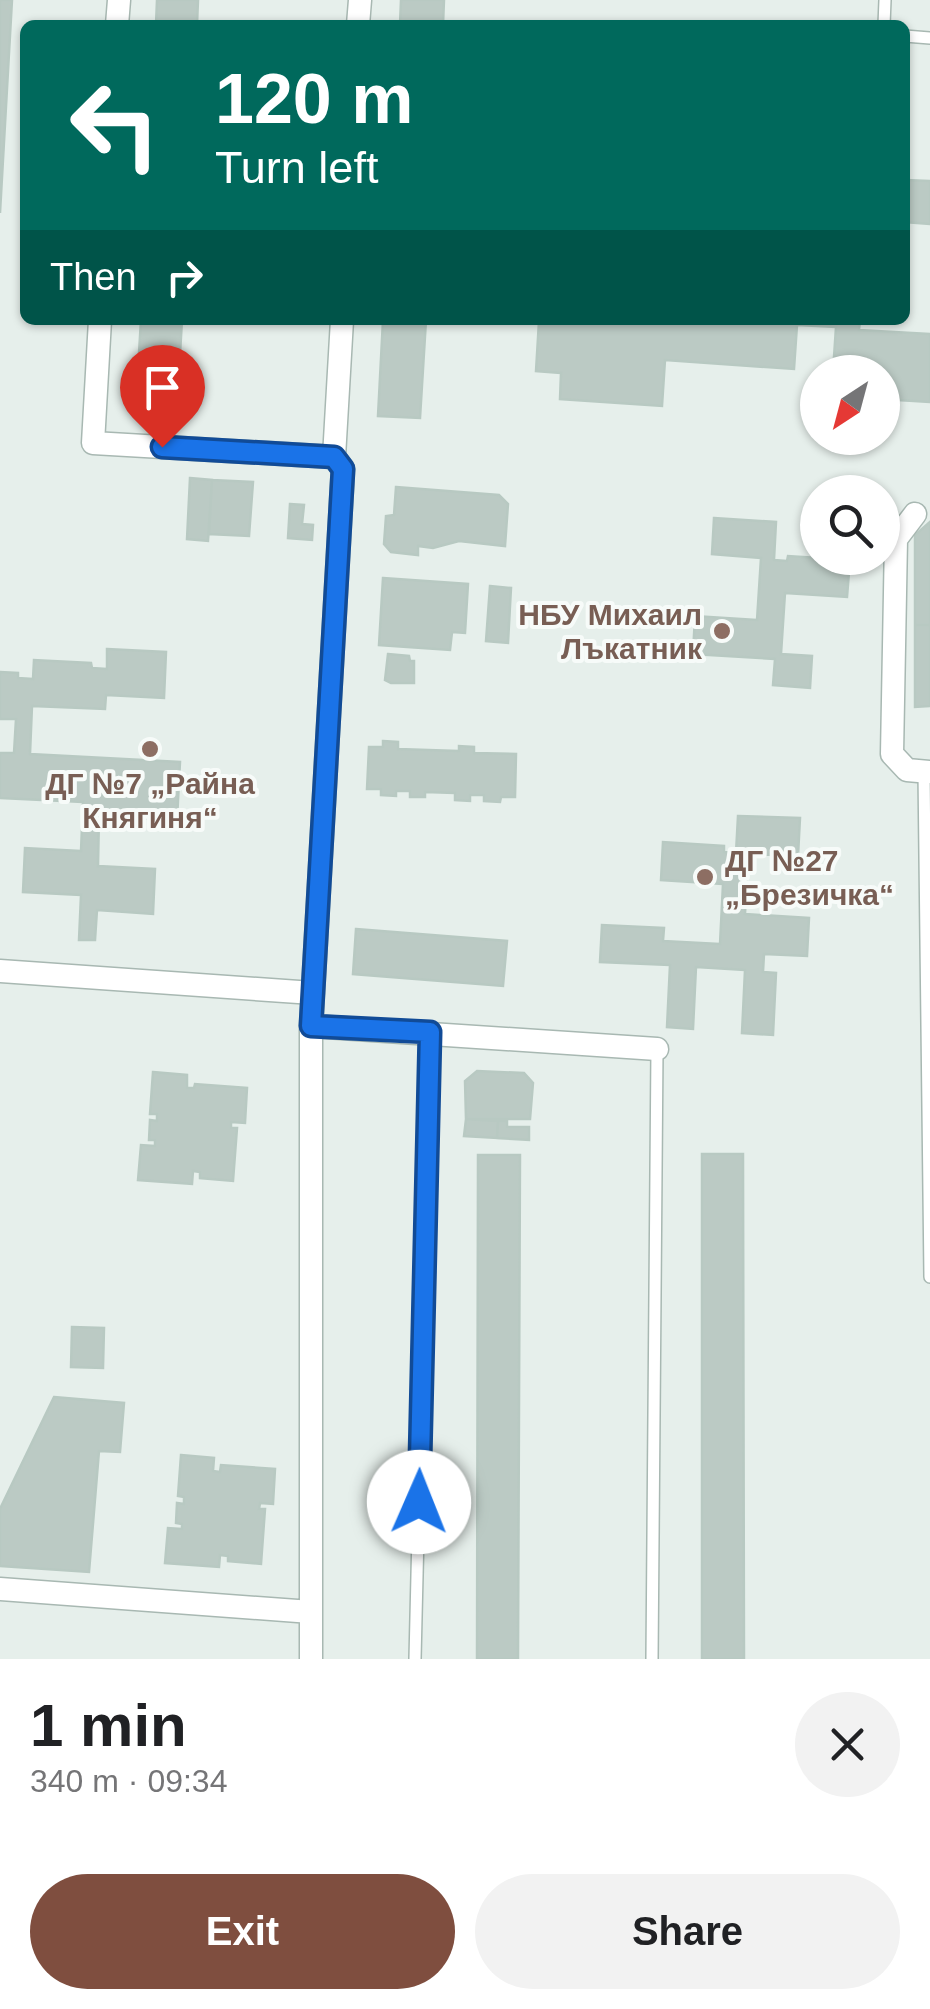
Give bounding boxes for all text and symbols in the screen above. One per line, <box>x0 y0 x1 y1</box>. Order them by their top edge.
icon: left <box>50 60 180 190</box>
text: 120 m <box>215 60 413 138</box>
text: Turn left <box>215 142 378 193</box>
icon: right <box>157 250 212 305</box>
text: Then <box>50 256 137 298</box>
pin <box>120 345 205 448</box>
north arrow <box>800 355 900 455</box>
map controls <box>800 355 900 575</box>
icon: arrive <box>135 360 190 415</box>
button: search <box>800 475 900 575</box>
place label: НБУ Михаил Лъкатник <box>518 598 703 665</box>
marker: НБУ Михаил Лъкатник <box>711 620 733 642</box>
marker: ДГ №7 „Райна Княгиня“ <box>139 738 161 760</box>
place label: ДГ №7 „Райна Княгиня“ <box>45 767 255 834</box>
place label: ДГ №27 „Брезичка“ <box>725 844 894 911</box>
marker: ДГ №27 „Брезичка“ <box>694 866 716 888</box>
position arrow <box>367 1450 471 1554</box>
text: 1 min <box>30 1692 187 1759</box>
button: close <box>795 1692 900 1797</box>
text: 340 m · 09:34 <box>30 1763 227 1799</box>
button: Exit <box>30 1874 455 1989</box>
button: Share <box>475 1874 900 1989</box>

